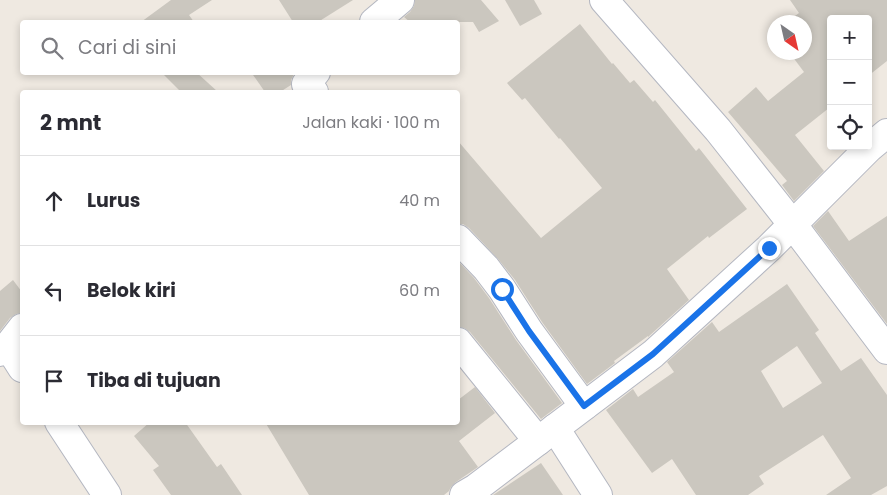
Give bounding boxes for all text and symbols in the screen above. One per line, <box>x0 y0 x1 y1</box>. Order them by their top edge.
north arrow <box>767 15 812 60</box>
map controls <box>827 15 872 150</box>
button: + <box>827 15 872 60</box>
search box <box>20 20 460 75</box>
icon: search <box>38 34 66 62</box>
text: Cari di sini <box>78 34 176 61</box>
button: − <box>827 60 872 105</box>
button: locate <box>827 105 872 150</box>
text: 2 mnt <box>40 108 101 137</box>
text: Jalan kaki · 100 m <box>302 111 440 134</box>
icon: ahead <box>40 187 68 215</box>
text: Lurus <box>87 187 140 214</box>
text: 40 m <box>399 189 440 212</box>
route end <box>758 237 781 260</box>
icon: left <box>40 277 68 305</box>
text: Belok kiri <box>87 277 176 304</box>
route start <box>491 278 514 301</box>
text: 60 m <box>399 279 440 302</box>
icon: arrive <box>40 367 68 395</box>
text: Tiba di tujuan <box>87 367 221 394</box>

